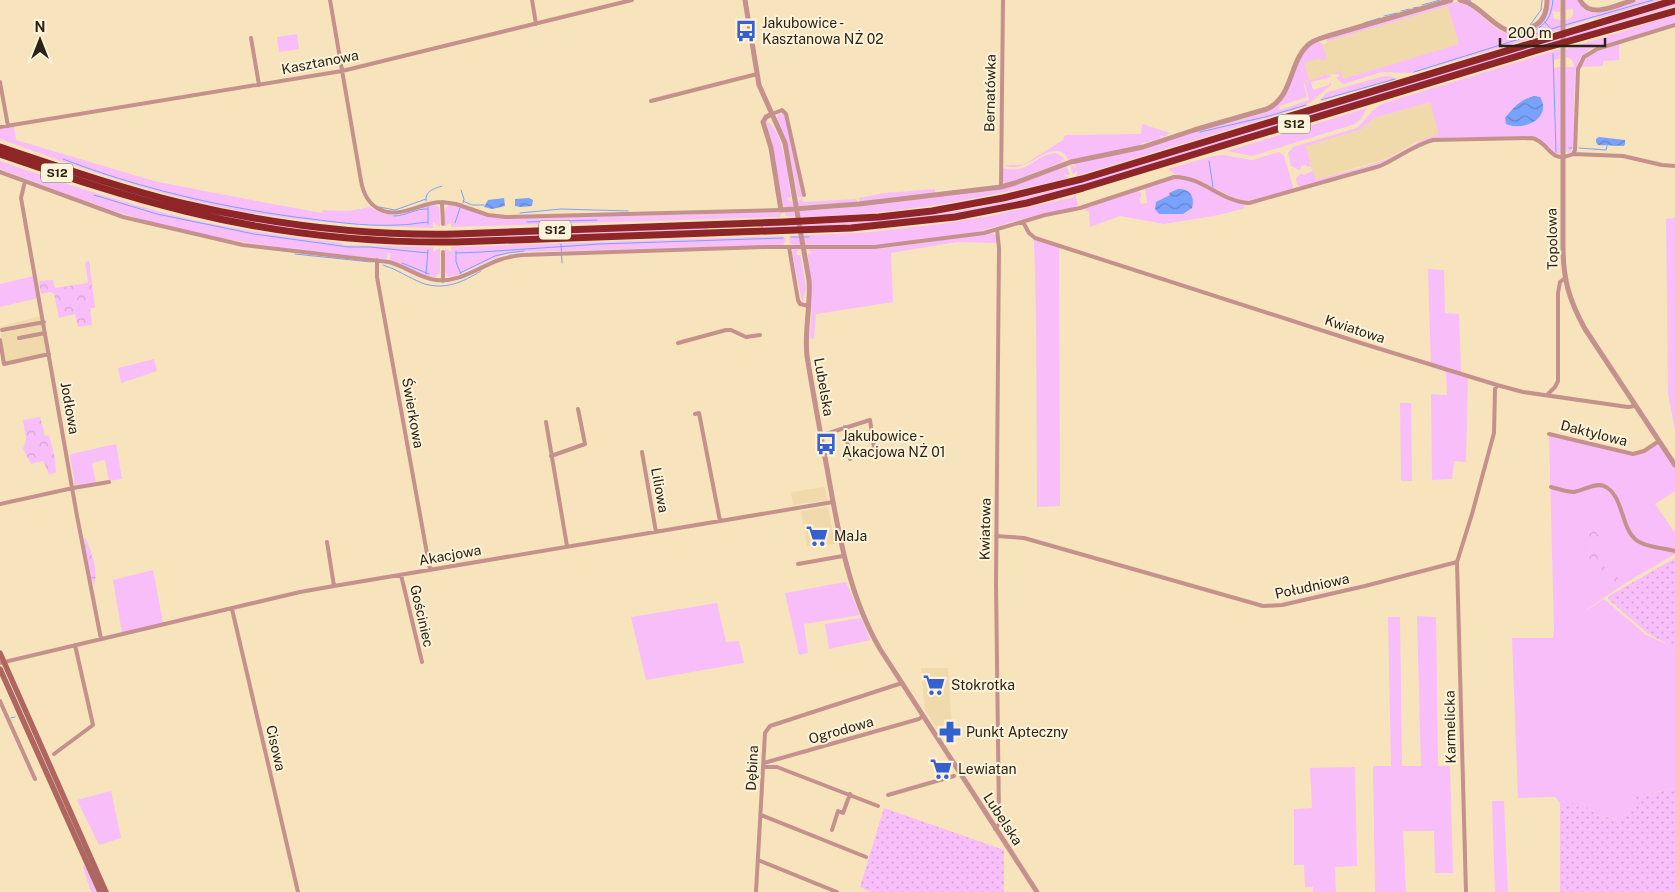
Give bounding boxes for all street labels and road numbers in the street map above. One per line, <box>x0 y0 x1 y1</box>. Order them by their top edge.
street label: Kasztanowa <box>280 47 360 77</box>
street label: Bernatówka <box>981 54 999 132</box>
road number: S12 <box>1278 115 1310 134</box>
road number: S12 <box>41 164 73 182</box>
street label: Topolowa <box>1543 208 1561 270</box>
road number: S12 <box>539 220 571 240</box>
street label: Kwiatowa <box>1323 312 1387 346</box>
street label: Lubelska <box>811 356 837 418</box>
street label: Świerkowa <box>399 376 429 449</box>
street label: Jodłowa <box>58 381 82 435</box>
street label: Daktylowa <box>1559 417 1629 449</box>
street label: Liliowa <box>648 466 672 514</box>
street label: Kwiatowa <box>976 498 994 560</box>
street label: Akacjowa <box>418 542 482 568</box>
street label: Południowa <box>1273 570 1351 602</box>
street label: Gościniec <box>407 583 437 649</box>
street label: Karmelicka <box>1441 690 1459 764</box>
street label: Ogrodowa <box>807 713 875 747</box>
street label: Cisowa <box>263 724 289 772</box>
street label: Dębina <box>743 745 761 791</box>
street label: Lubelska <box>980 790 1026 848</box>

